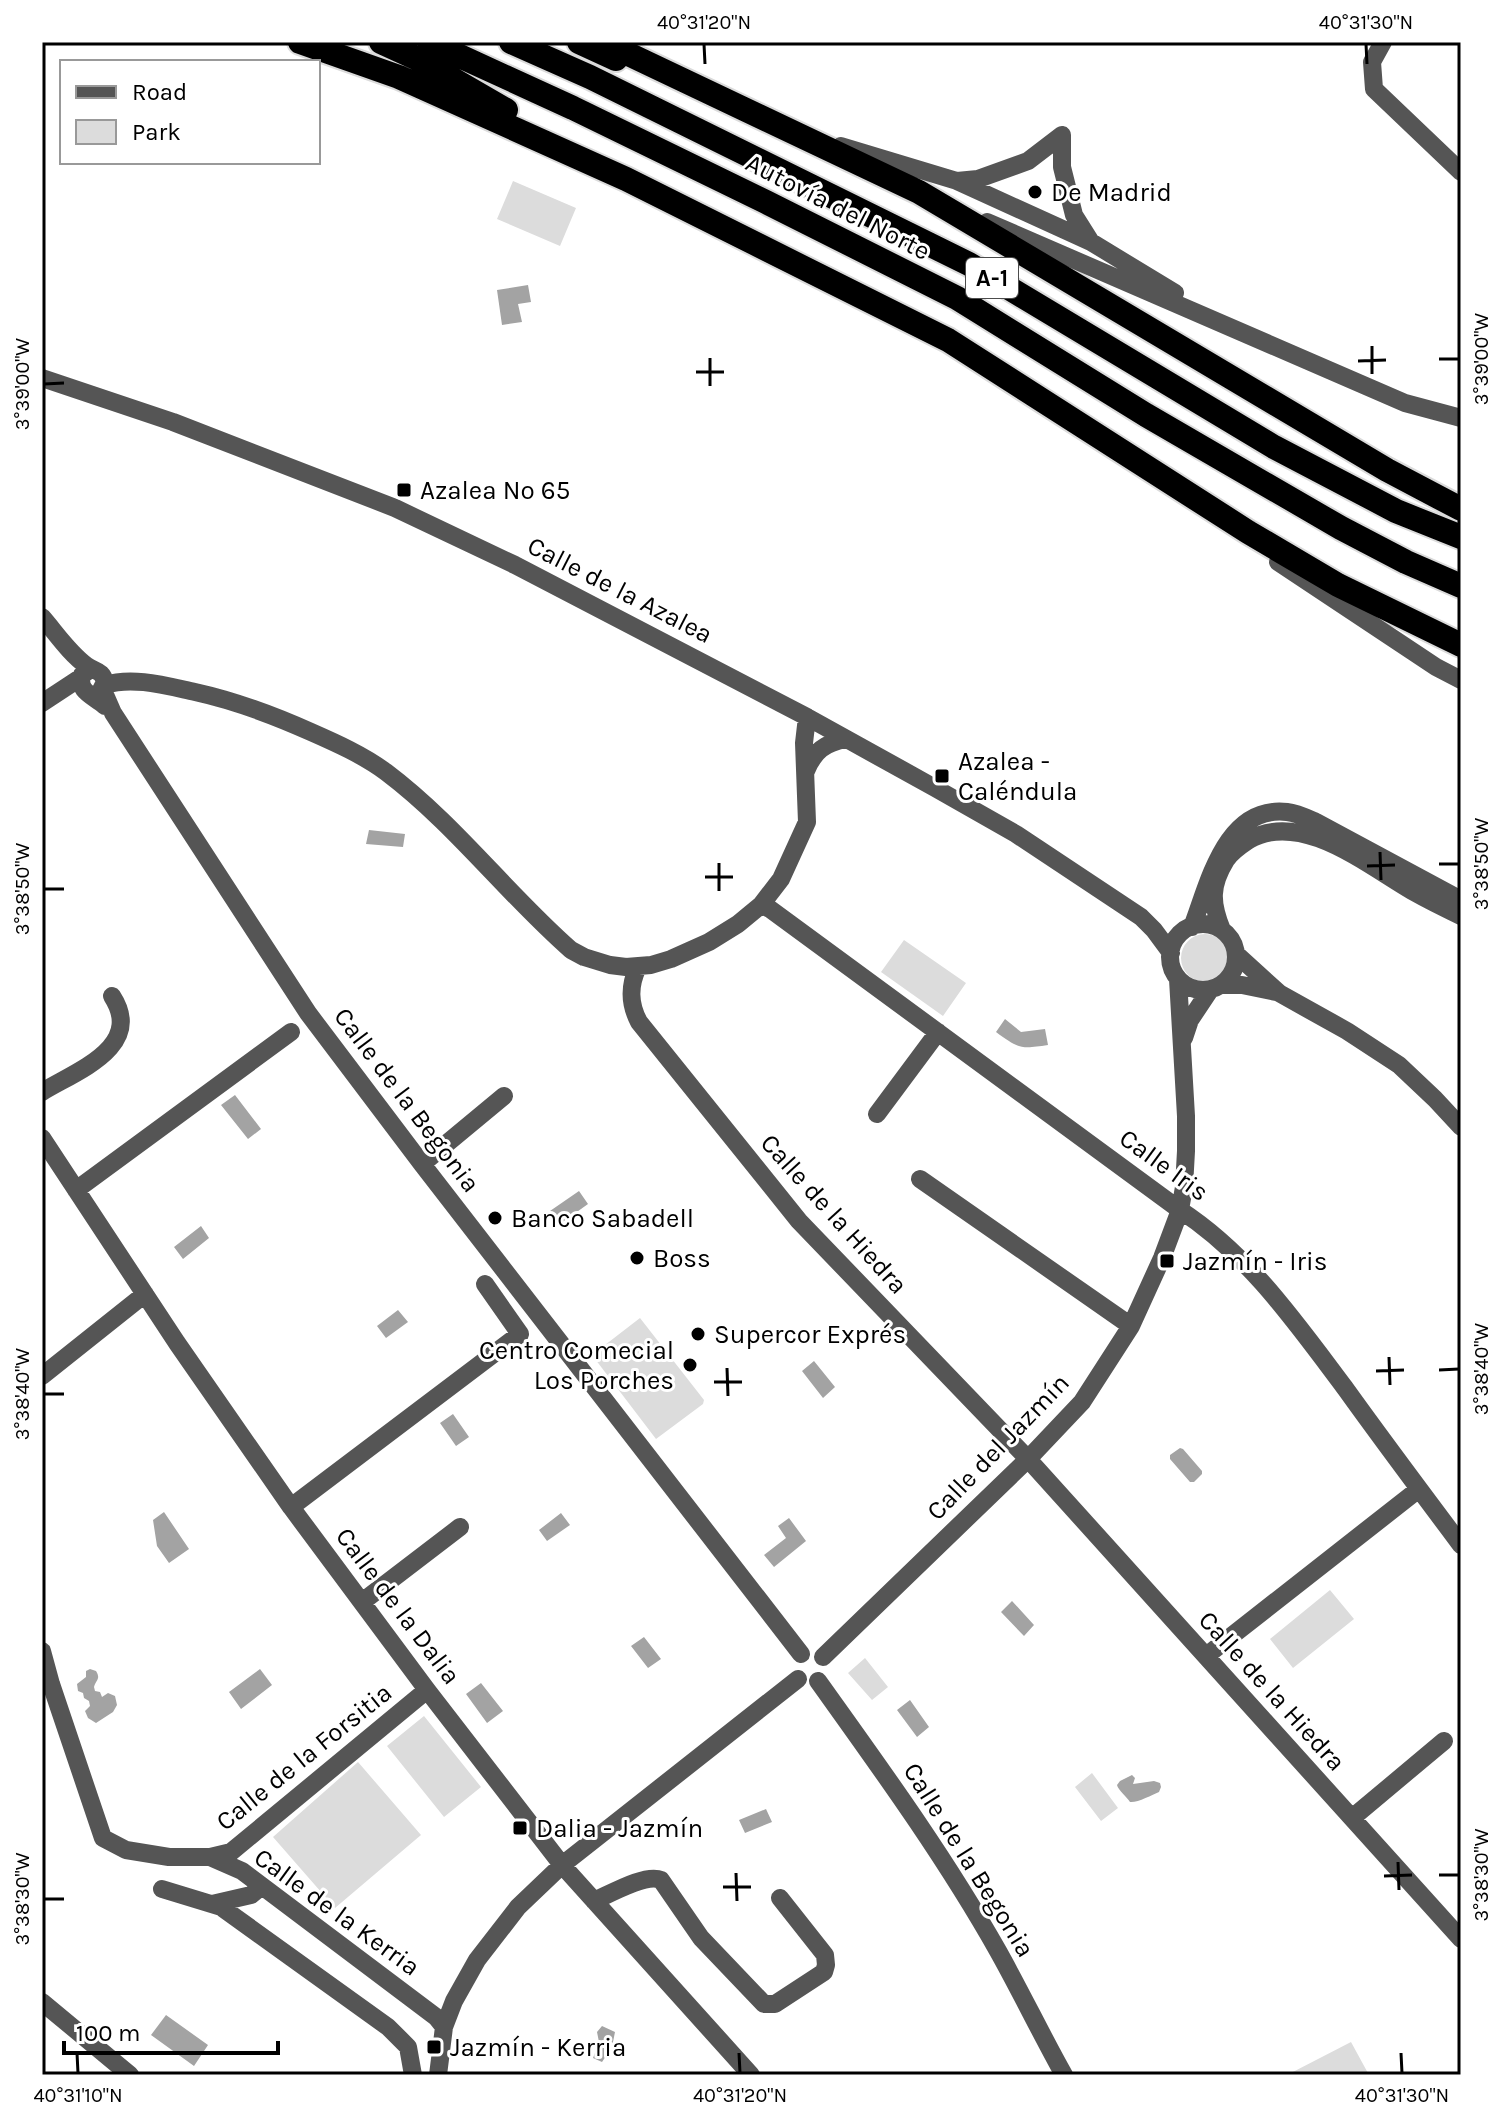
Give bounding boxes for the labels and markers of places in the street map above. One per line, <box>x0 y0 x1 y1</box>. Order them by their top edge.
place label: De Madrid <box>1051 177 1172 208</box>
marker: De Madrid <box>1026 183 1044 201</box>
place label: Azalea Nº 65 <box>420 475 570 506</box>
marker: Azalea Nº 65 <box>395 481 413 499</box>
place label: Azalea - Caléndula <box>958 746 1077 807</box>
marker: Azalea - Caléndula <box>933 767 951 785</box>
place label: Banco Sabadell <box>511 1203 694 1234</box>
marker: Banco Sabadell <box>486 1209 504 1227</box>
place label: Boss <box>653 1243 711 1274</box>
place label: Jazmín - Iris <box>1183 1246 1327 1277</box>
marker: Boss <box>628 1249 646 1267</box>
marker: Jazmín - Iris <box>1158 1252 1176 1270</box>
place label: Supercor Exprés <box>714 1319 906 1350</box>
marker: Supercor Exprés <box>689 1325 707 1343</box>
place label: Centro Comecial Los Porches <box>479 1335 674 1396</box>
marker: Centro Comecial Los Porches <box>681 1356 699 1374</box>
place label: Dalia - Jazmín <box>536 1813 703 1844</box>
marker: Dalia - Jazmín <box>511 1819 529 1837</box>
place label: Jazmín - Kerria <box>450 2032 626 2063</box>
marker: Jazmín - Kerria <box>425 2038 443 2056</box>

